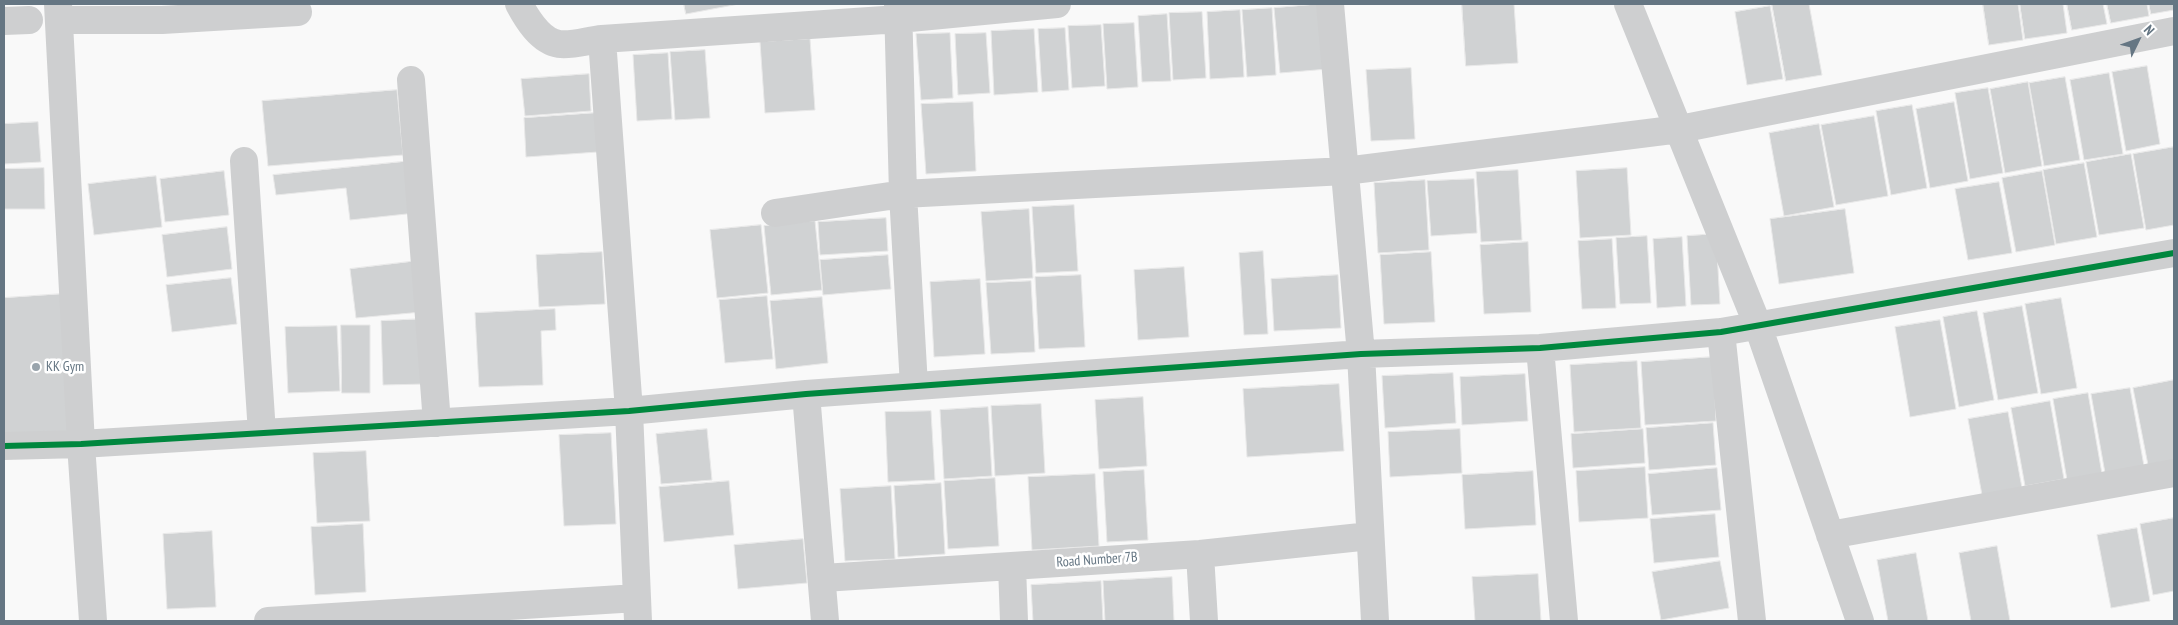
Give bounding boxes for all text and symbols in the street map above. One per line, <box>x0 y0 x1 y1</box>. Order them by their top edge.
north arrow <box>2113 15 2163 65</box>
text: N <box>2140 21 2158 39</box>
place label: KK Gym <box>46 359 84 375</box>
marker: KK Gym <box>30 361 42 373</box>
street label: Road Number 7B <box>1056 549 1138 571</box>

